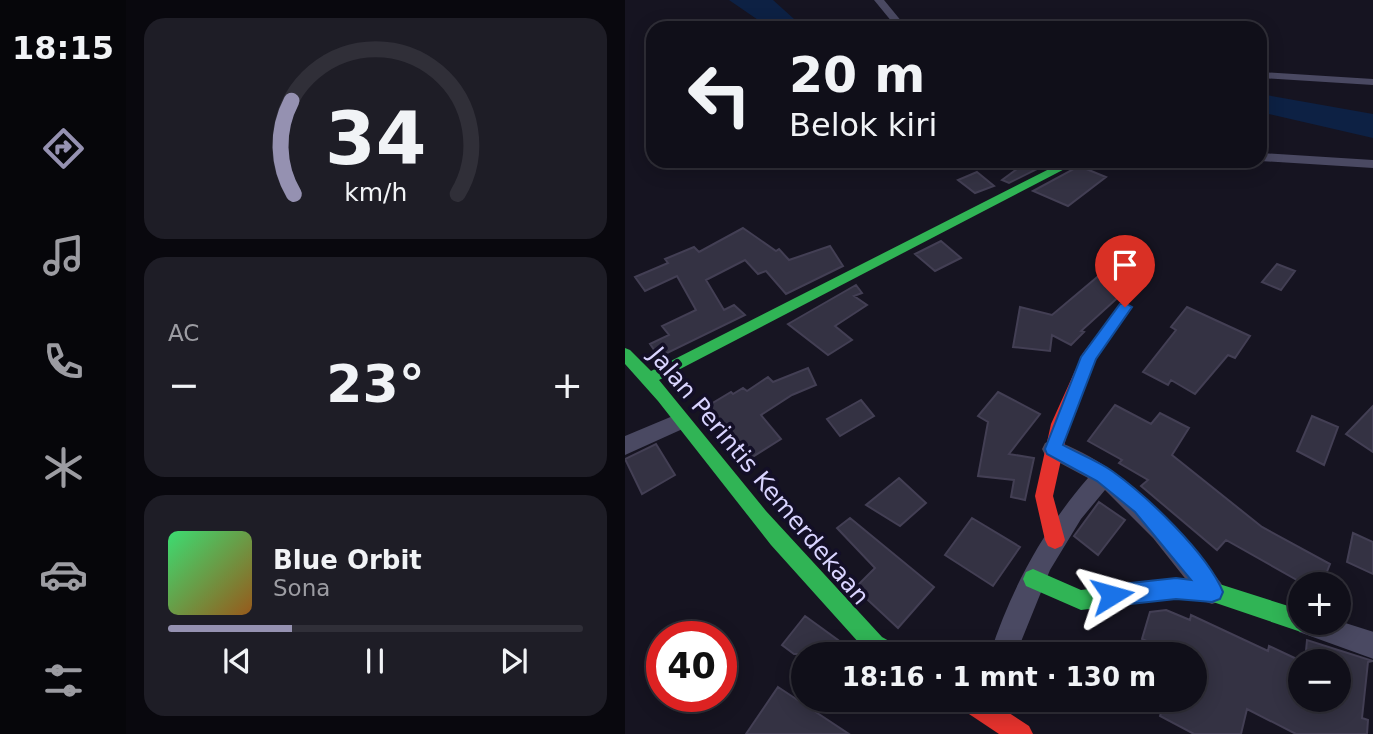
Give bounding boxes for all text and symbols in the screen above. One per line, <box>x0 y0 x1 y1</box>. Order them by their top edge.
text: 18:15 <box>12 29 114 67</box>
text: 20 m <box>789 47 925 104</box>
icon: left <box>674 49 765 140</box>
text: 34 <box>325 97 426 182</box>
text: Belok kiri <box>789 106 937 144</box>
icon: directions <box>39 124 88 173</box>
text: km/h <box>344 178 407 207</box>
icon: music <box>39 231 88 280</box>
pin <box>1095 235 1155 307</box>
icon: arrive <box>1106 246 1144 284</box>
text: AC <box>168 320 199 346</box>
icon: phone <box>39 337 88 386</box>
street label: Jalan Perintis Kemerdekaan <box>642 340 875 610</box>
text: 23° <box>326 354 425 414</box>
text: − <box>168 363 200 407</box>
text: + <box>551 363 583 407</box>
icon: climate <box>39 443 88 492</box>
text: Blue Orbit <box>273 545 422 575</box>
icon: car <box>39 550 88 599</box>
position arrow <box>1075 558 1149 632</box>
map controls <box>1288 572 1351 712</box>
button: + <box>1288 572 1351 635</box>
text: Sona <box>273 575 330 601</box>
speed limit sign: 40 <box>646 621 737 712</box>
icon: previous <box>218 642 256 680</box>
icon: pause <box>356 642 394 680</box>
icon: next <box>495 642 533 680</box>
button: − <box>1288 649 1351 712</box>
icon: filters <box>39 656 88 705</box>
text: 18:16 · 1 mnt · 130 m <box>842 662 1156 692</box>

